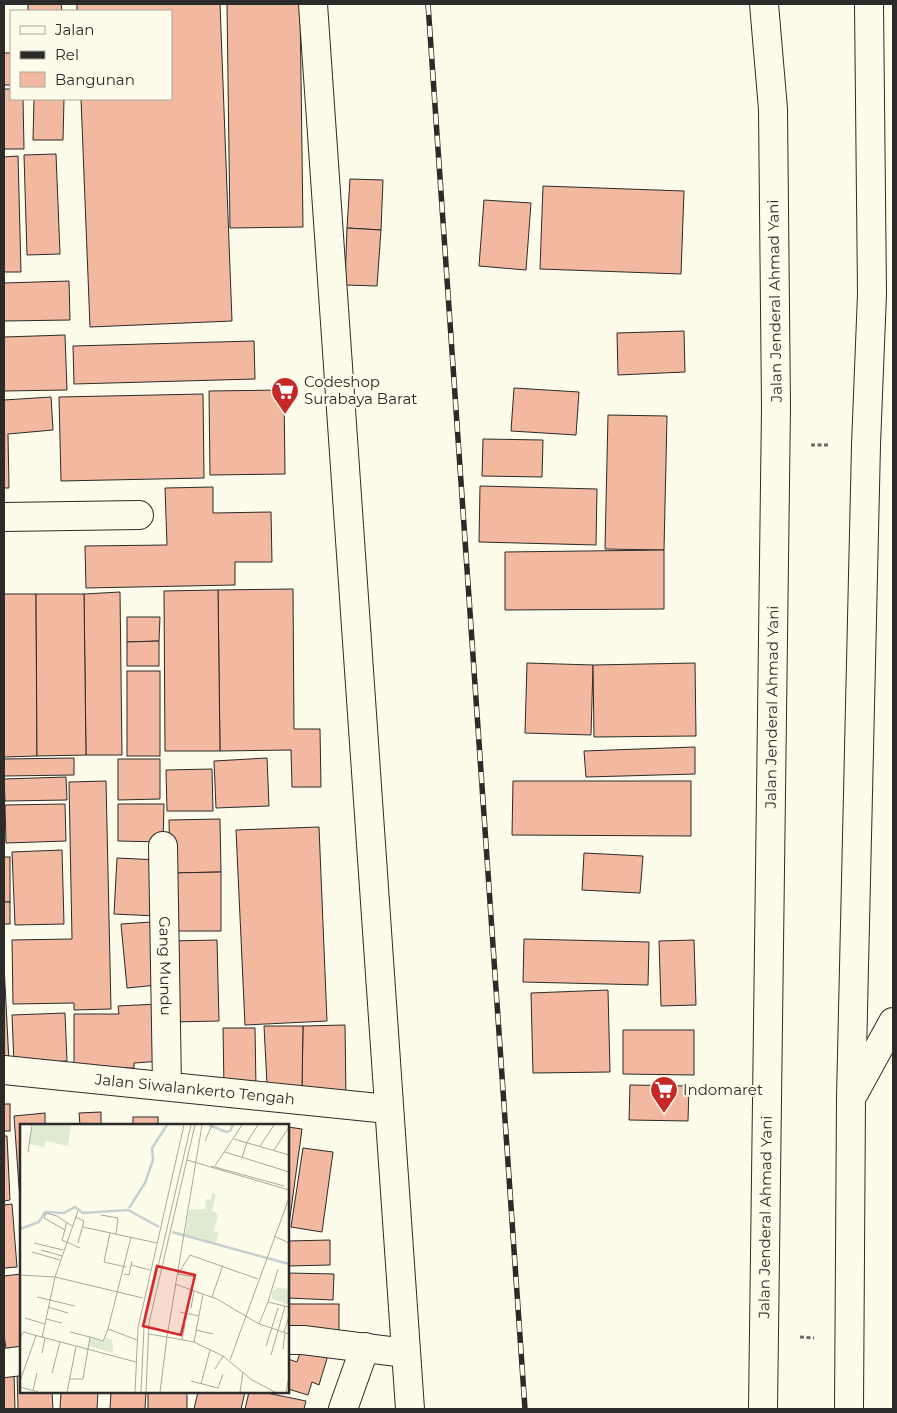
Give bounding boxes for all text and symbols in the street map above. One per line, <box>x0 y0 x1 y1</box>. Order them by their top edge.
legend <box>10 10 172 100</box>
text: Jalan <box>54 20 94 39</box>
text: Rel <box>55 45 79 64</box>
text: Bangunan <box>55 70 135 89</box>
street label: Jalan Jenderal Ahmad Yani <box>763 199 786 404</box>
place label: Codeshop Surabaya Barat <box>304 372 417 408</box>
supermarket icon: Codeshop Surabaya Barat <box>270 376 300 415</box>
street label: Jalan Jenderal Ahmad Yani <box>761 605 782 810</box>
street label: Gang Mundu <box>155 916 176 1016</box>
street label: Jalan Siwalankerto Tengah <box>93 1069 296 1109</box>
supermarket icon: Indomaret <box>649 1075 679 1114</box>
place label: Indomaret <box>683 1080 763 1099</box>
street label: Jalan Jenderal Ahmad Yani <box>754 1115 776 1320</box>
inset map <box>20 1124 289 1393</box>

